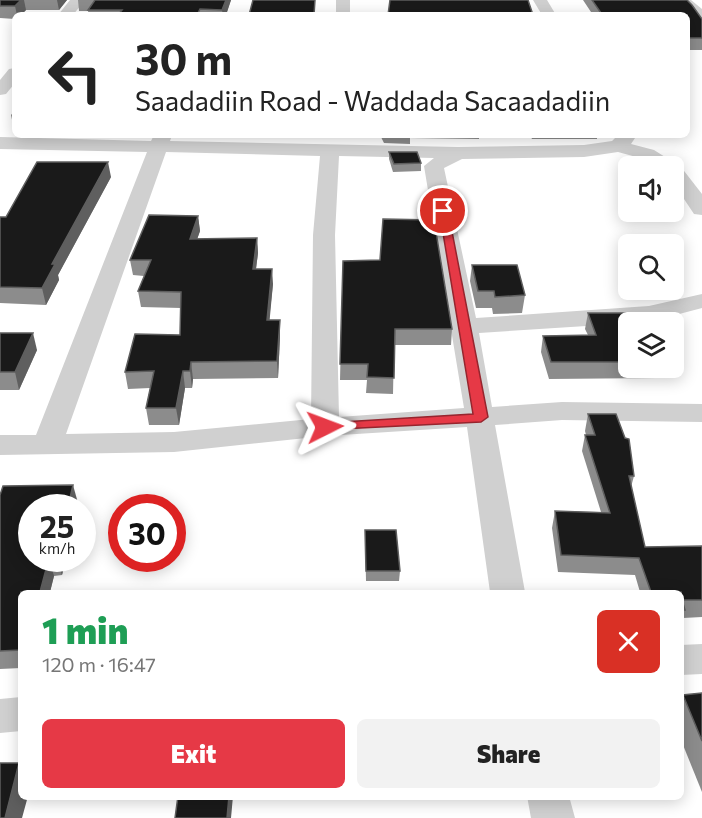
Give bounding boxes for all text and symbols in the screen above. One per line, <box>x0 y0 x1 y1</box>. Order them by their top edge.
text: 30 m <box>135 32 232 84</box>
icon: left <box>36 36 114 114</box>
text: Saadadiin Road - Waddada Sacaadadiin <box>135 84 610 117</box>
map controls <box>618 156 684 378</box>
button: sound <box>618 156 684 222</box>
pin <box>417 185 468 236</box>
icon: arrive <box>426 194 459 227</box>
button: search <box>618 234 684 300</box>
button: layers <box>618 312 684 378</box>
position arrow <box>293 395 357 459</box>
speed limit sign: 30 <box>108 494 186 572</box>
text: 25 <box>40 507 74 544</box>
text: km/h <box>39 539 75 557</box>
text: 1 min <box>42 607 128 651</box>
button: close <box>597 610 660 673</box>
text: 120 m · 16:47 <box>42 652 156 676</box>
button: Exit <box>42 719 345 788</box>
button: Share <box>357 719 660 788</box>

